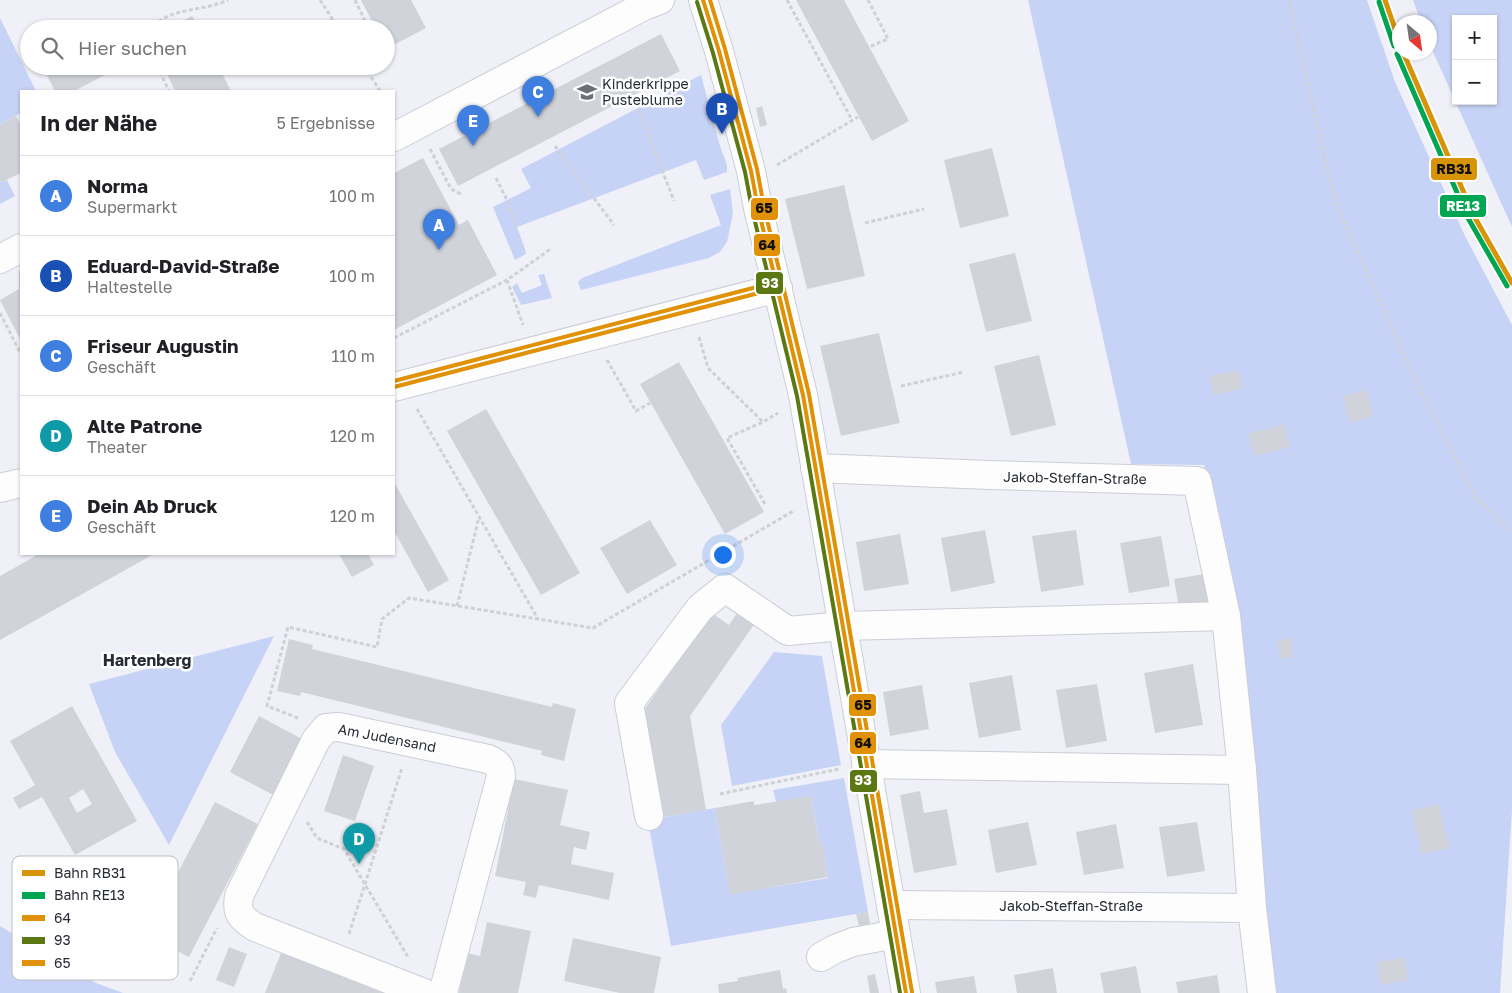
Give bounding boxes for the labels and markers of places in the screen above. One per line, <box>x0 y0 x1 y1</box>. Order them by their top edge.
place label: Kinderkrippe Pusteblume <box>602 75 689 108</box>
pin: C <box>522 76 554 117</box>
school or university icon: Kinderkrippe Pusteblume <box>576 81 598 103</box>
pin: B <box>706 93 738 134</box>
pin: E <box>457 105 489 146</box>
pin: A <box>423 209 455 250</box>
pin: D <box>343 823 375 864</box>

